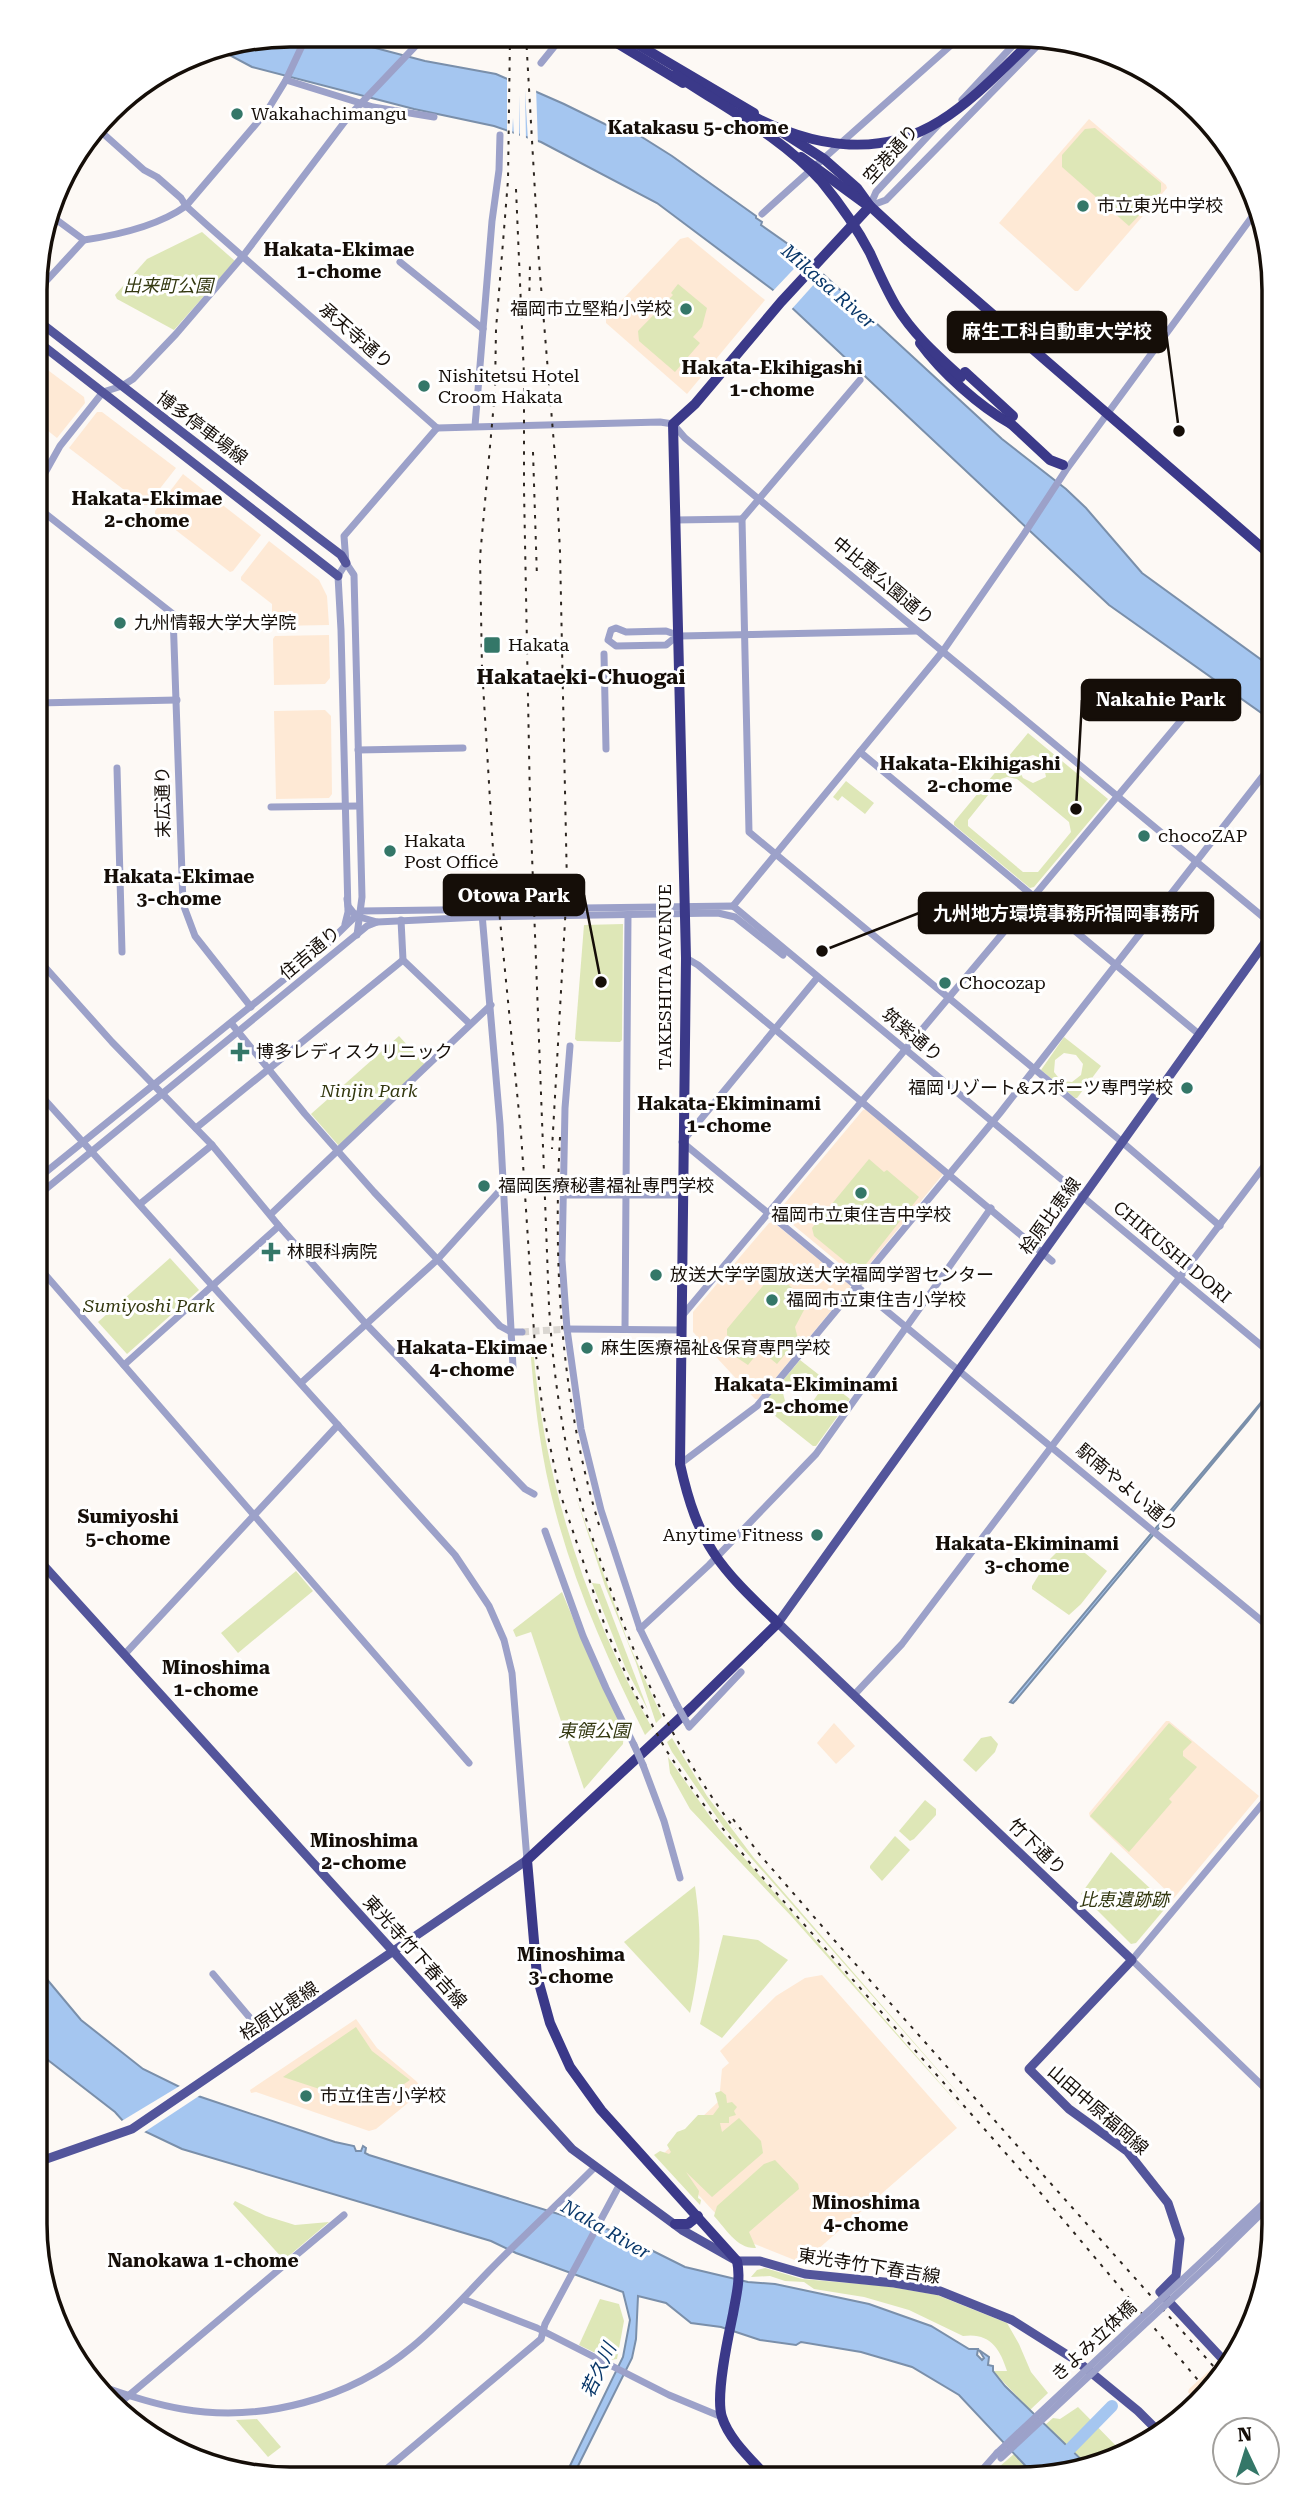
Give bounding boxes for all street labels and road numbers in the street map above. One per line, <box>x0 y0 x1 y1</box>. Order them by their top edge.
street label: 空港通り <box>859 120 923 187</box>
street label: 承天寺通り <box>315 298 397 373</box>
street label: 博多停車場線 <box>153 387 252 468</box>
street label: 中比恵公園通り <box>828 532 938 629</box>
street label: 末広通り <box>151 766 174 838</box>
street label: TAKESHITA AVENUE <box>654 884 675 1070</box>
street label: 住吉通り <box>275 921 344 984</box>
street label: 筑紫通り <box>878 1003 947 1066</box>
street label: 桧原比恵線 <box>1015 1173 1085 1258</box>
street label: CHIKUSHI DORI <box>1109 1196 1235 1307</box>
street label: 駅南やよい通り <box>1072 1439 1182 1536</box>
street label: 竹下通り <box>1004 1814 1071 1879</box>
street label: 東光寺竹下春吉線 <box>359 1891 471 2012</box>
street label: 桧原比恵線 <box>236 1977 322 2044</box>
street label: 山田中原福岡線 <box>1044 2060 1153 2159</box>
street label: 東光寺竹下春吉線 <box>796 2244 942 2287</box>
street label: きよみ立体橋 <box>1047 2296 1140 2385</box>

